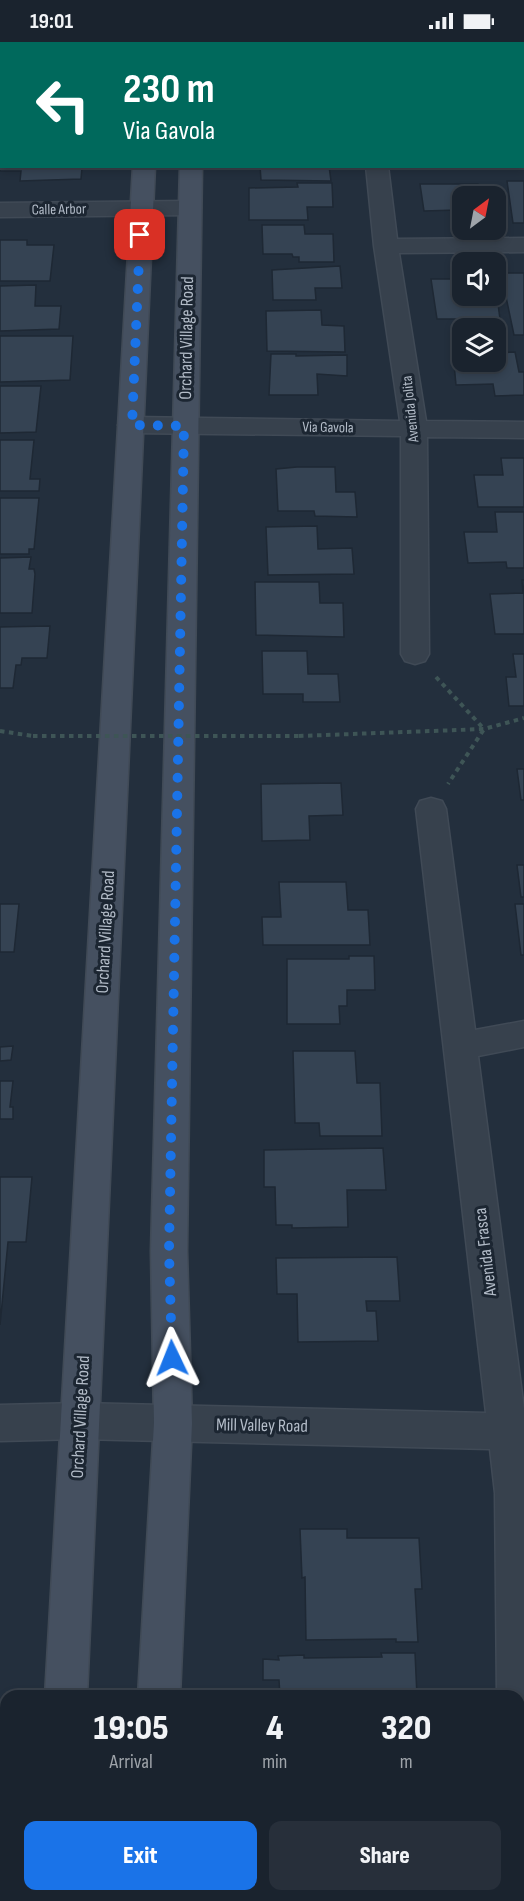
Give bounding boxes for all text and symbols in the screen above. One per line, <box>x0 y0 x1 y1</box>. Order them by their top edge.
text: 19:01 <box>30 8 73 35</box>
text: 230 m <box>123 64 215 115</box>
icon: left <box>24 66 102 144</box>
text: Via Gavola <box>123 115 215 147</box>
north arrow <box>452 186 506 240</box>
map controls <box>452 186 506 372</box>
street label: Calle Arbor <box>32 200 87 219</box>
pin <box>114 209 165 260</box>
icon: arrive <box>123 218 156 251</box>
button: sound <box>452 252 506 306</box>
street label: Orchard Village Road <box>175 276 198 400</box>
button: layers <box>452 318 506 372</box>
street label: Avenida Jolita <box>398 374 424 444</box>
street label: Via Gavola <box>302 418 354 437</box>
street label: Orchard Village Road <box>92 870 119 994</box>
street label: Avenida Frasca <box>470 1206 501 1298</box>
position arrow <box>140 1326 204 1390</box>
street label: Orchard Village Road <box>67 1355 94 1479</box>
street label: Mill Valley Road <box>216 1414 308 1437</box>
text: 19:05 <box>94 1707 169 1750</box>
text: 4 <box>266 1707 284 1750</box>
text: 320 <box>381 1707 431 1750</box>
text: Arrival <box>110 1750 153 1774</box>
text: min <box>262 1750 287 1774</box>
text: m <box>400 1750 413 1774</box>
button: Exit <box>24 1821 257 1890</box>
button: Share <box>269 1821 501 1890</box>

